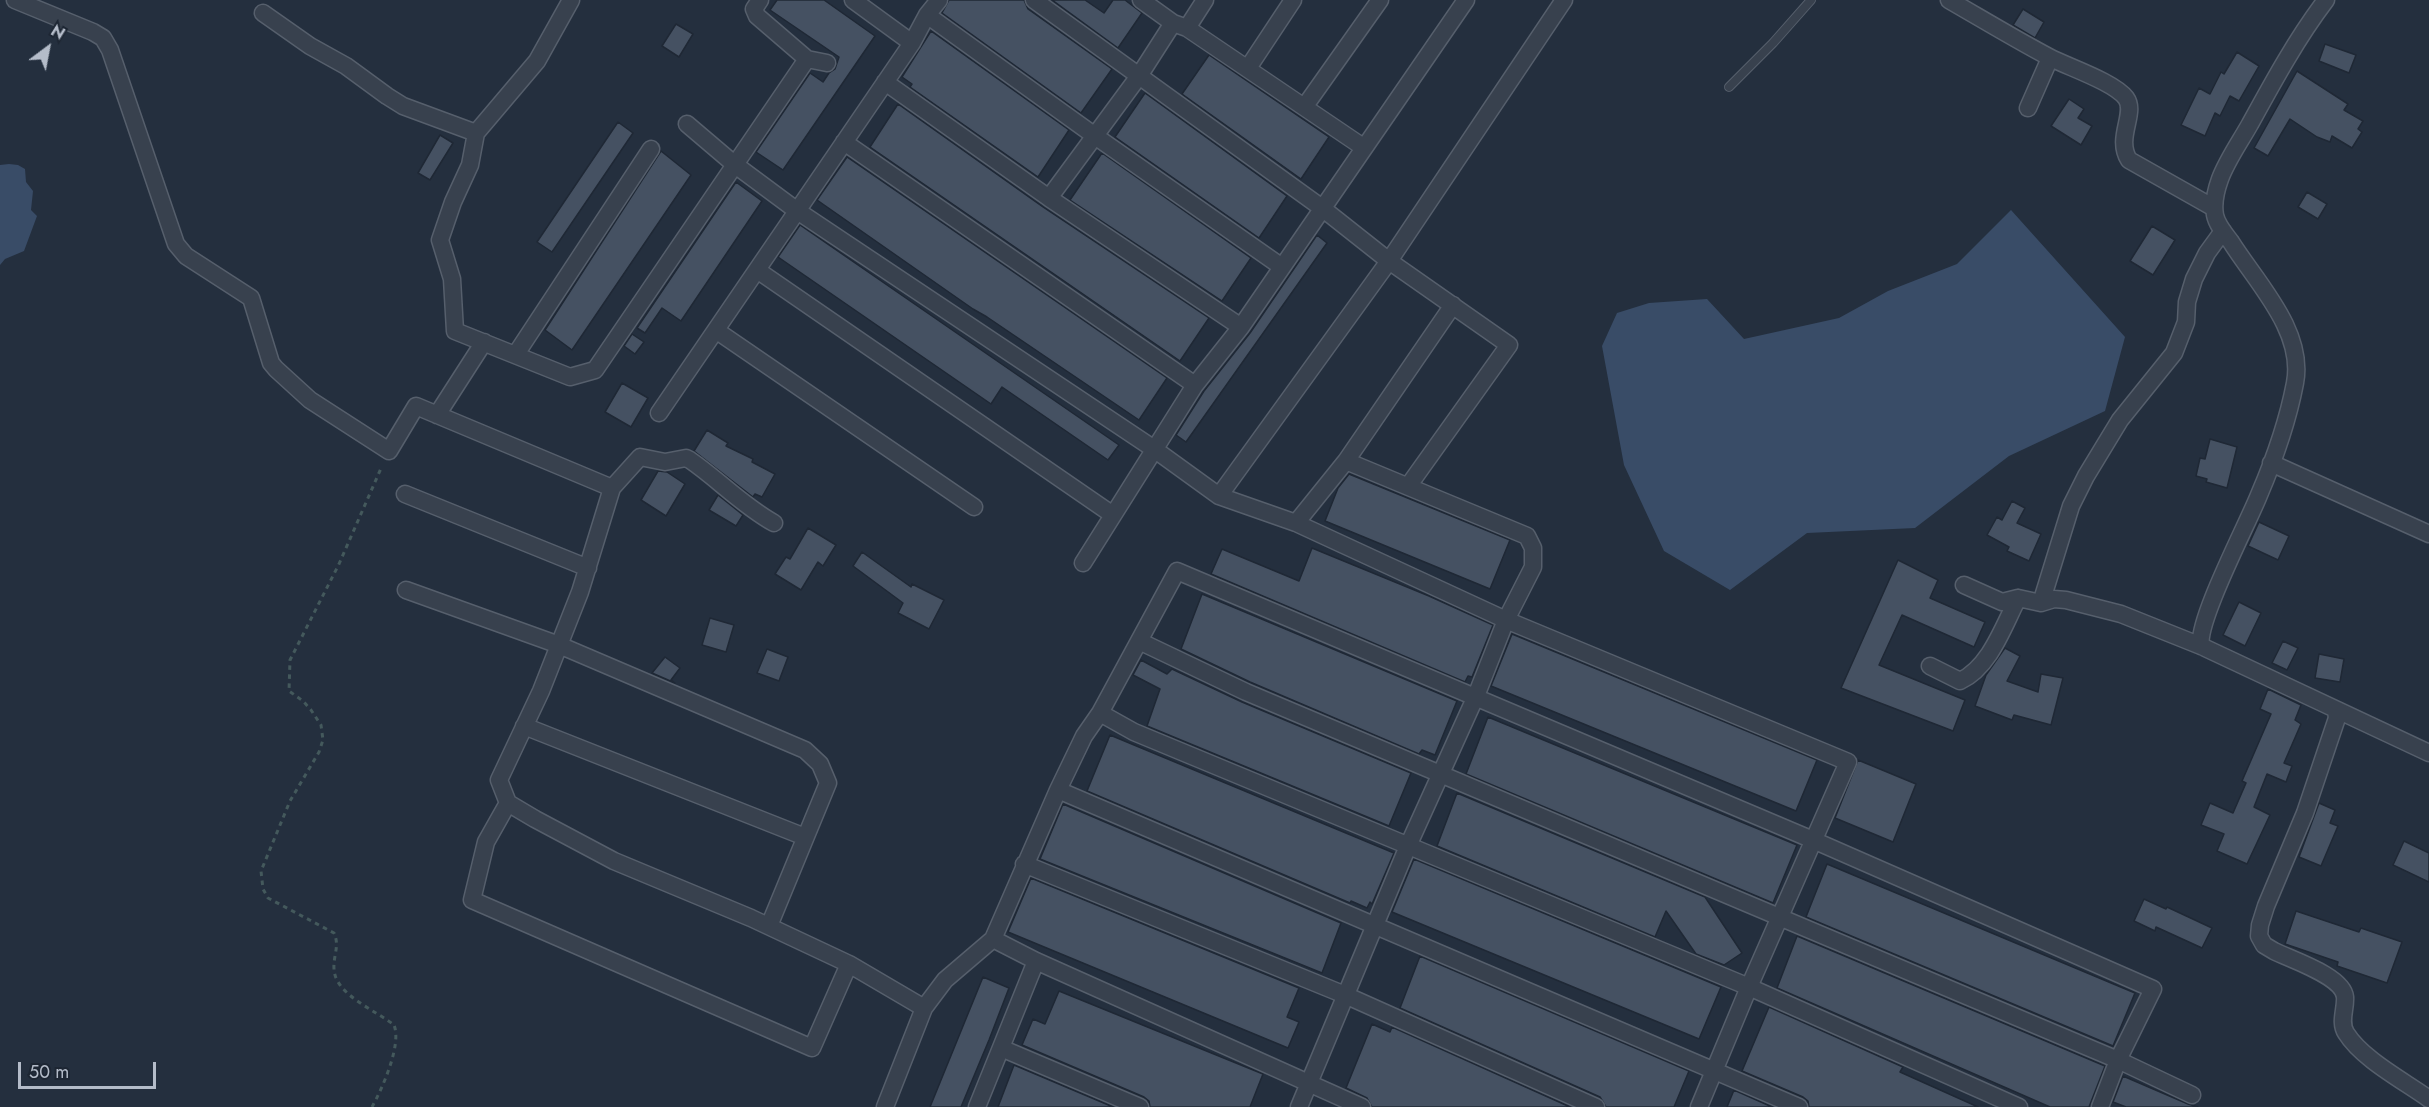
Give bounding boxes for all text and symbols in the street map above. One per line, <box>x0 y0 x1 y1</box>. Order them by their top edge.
north arrow <box>18 18 78 78</box>
text: N <box>46 19 69 45</box>
scale bar <box>21 1050 159 1088</box>
text: 50 m <box>29 1059 69 1085</box>

